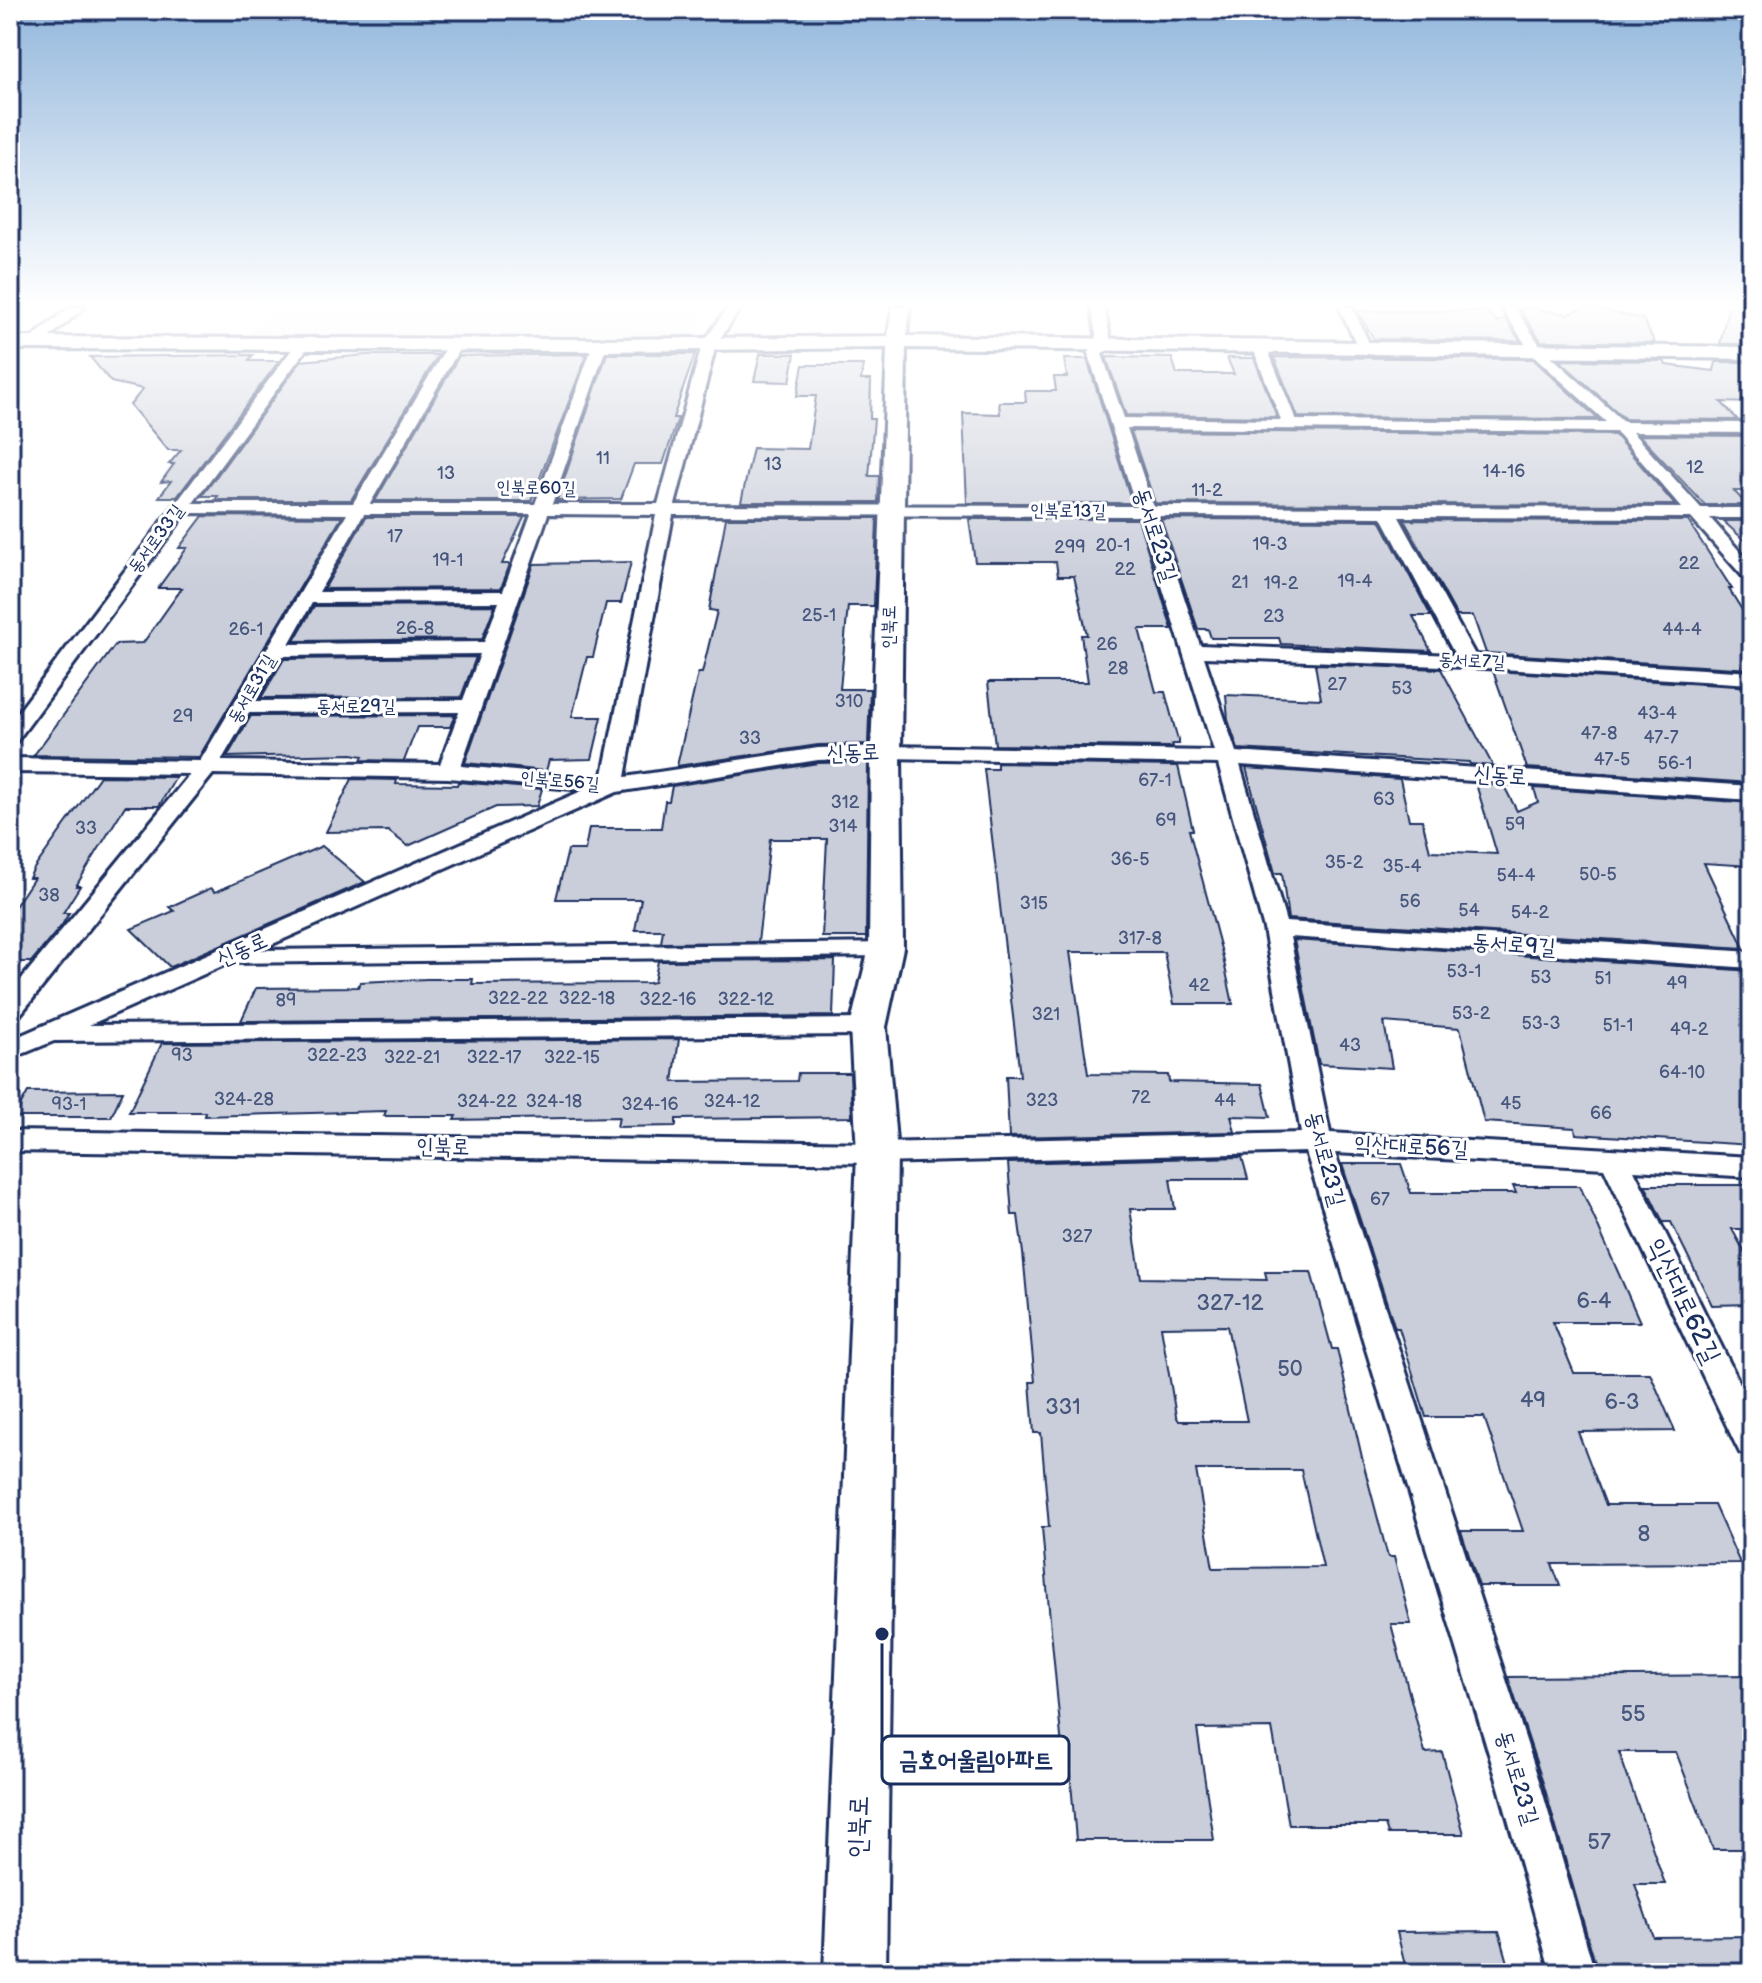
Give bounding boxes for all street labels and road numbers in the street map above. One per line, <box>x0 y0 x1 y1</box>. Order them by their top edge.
street label: 인북로60길 <box>496 477 576 499</box>
street label: 동서로23길 <box>1127 485 1183 586</box>
street label: 동서로33길 <box>124 500 188 578</box>
street label: 인북로13길 <box>1030 500 1107 522</box>
street label: 인북로 <box>878 605 900 649</box>
street label: 동서로7길 <box>1438 649 1506 673</box>
street label: 동서로31길 <box>224 650 280 727</box>
street label: 동서로29길 <box>317 696 396 717</box>
street label: 신동로 <box>826 739 880 767</box>
street label: 신동로 <box>1473 761 1527 791</box>
street label: 인북로56길 <box>520 767 601 795</box>
street label: 신동로 <box>212 927 272 973</box>
street label: 동서로9길 <box>1471 929 1557 961</box>
street label: 동서로23길 <box>1299 1109 1351 1210</box>
street label: 익산대로56길 <box>1353 1131 1469 1163</box>
street label: 인북로 <box>416 1133 470 1161</box>
street label: 익산대로62길 <box>1639 1233 1727 1369</box>
street label: 동서로23길 <box>1490 1728 1544 1829</box>
street label: 인북로 <box>842 1795 876 1859</box>

